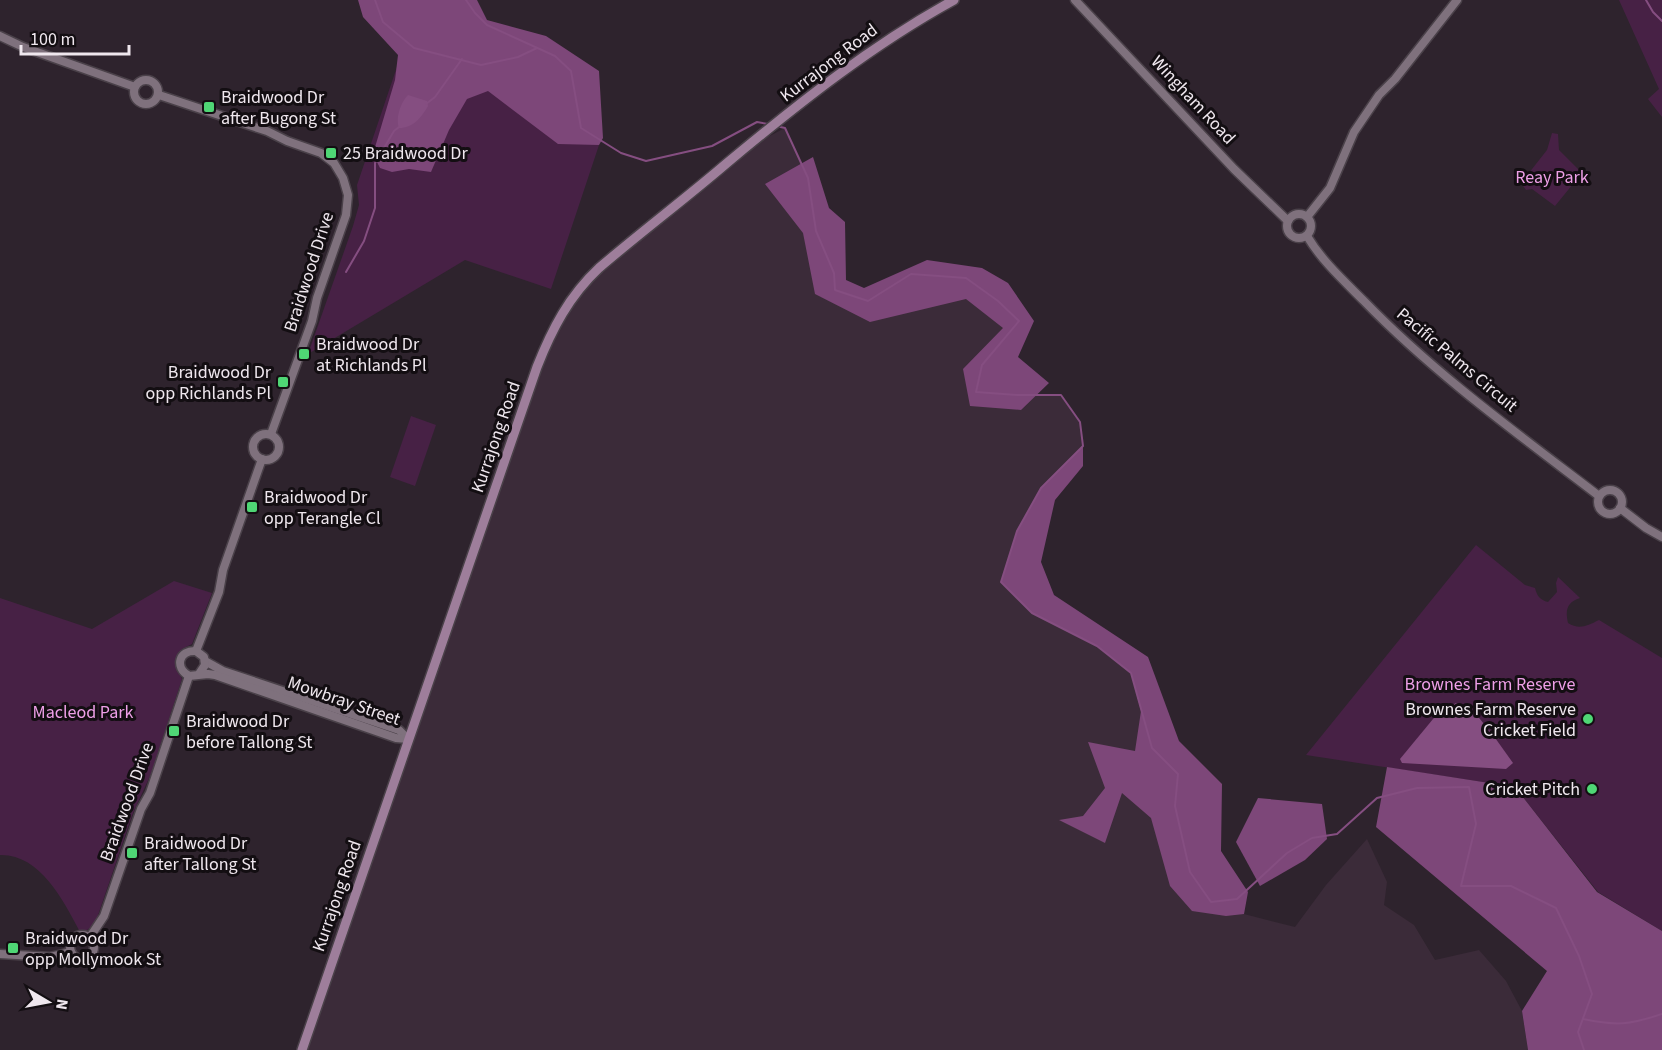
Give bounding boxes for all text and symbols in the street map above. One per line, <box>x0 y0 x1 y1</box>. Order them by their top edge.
scale bar <box>21 18 129 56</box>
street label: Kurrajong Road <box>775 18 883 108</box>
text: 100 m <box>30 27 75 52</box>
street label: Wingham Road <box>1145 50 1241 150</box>
place label: Braidwood Dr after Bugong St <box>221 85 336 131</box>
marker: Braidwood Dr after Bugong St <box>202 100 216 114</box>
place label: 25 Braidwood Dr <box>343 141 468 166</box>
marker: 25 Braidwood Dr <box>324 146 338 160</box>
park label: Reay Park <box>1515 165 1589 190</box>
street label: Braidwood Drive <box>278 209 340 335</box>
street label: Pacific Palms Circuit <box>1391 302 1523 418</box>
place label: Braidwood Dr at Richlands Pl <box>316 332 427 378</box>
marker: Braidwood Dr at Richlands Pl <box>297 347 311 361</box>
place label: Braidwood Dr opp Richlands Pl <box>146 360 272 406</box>
marker: Braidwood Dr opp Richlands Pl <box>276 375 290 389</box>
street label: Kurrajong Road <box>465 378 527 496</box>
place label: Braidwood Dr opp Terangle Cl <box>264 485 381 531</box>
marker: Braidwood Dr opp Terangle Cl <box>245 500 259 514</box>
street label: Mowbray Street <box>284 670 404 732</box>
park label: Brownes Farm Reserve <box>1405 672 1575 697</box>
place label: Brownes Farm Reserve Cricket Field <box>1405 697 1576 743</box>
park label: Macleod Park <box>33 700 134 725</box>
place label: Braidwood Dr before Tallong St <box>186 709 312 755</box>
marker: Brownes Farm Reserve Cricket Field <box>1581 712 1595 726</box>
marker: Braidwood Dr before Tallong St <box>167 724 181 738</box>
street label: Braidwood Drive <box>94 739 160 865</box>
place label: Cricket Pitch <box>1485 777 1580 802</box>
marker: Cricket Pitch <box>1585 782 1599 796</box>
place label: Braidwood Dr after Tallong St <box>144 831 256 877</box>
street label: Kurrajong Road <box>306 837 368 955</box>
marker: Braidwood Dr after Tallong St <box>125 846 139 860</box>
place label: Braidwood Dr opp Mollymook St <box>25 926 161 972</box>
marker: Braidwood Dr opp Mollymook St <box>6 941 20 955</box>
north arrow <box>18 972 78 1032</box>
text: N <box>50 997 74 1012</box>

